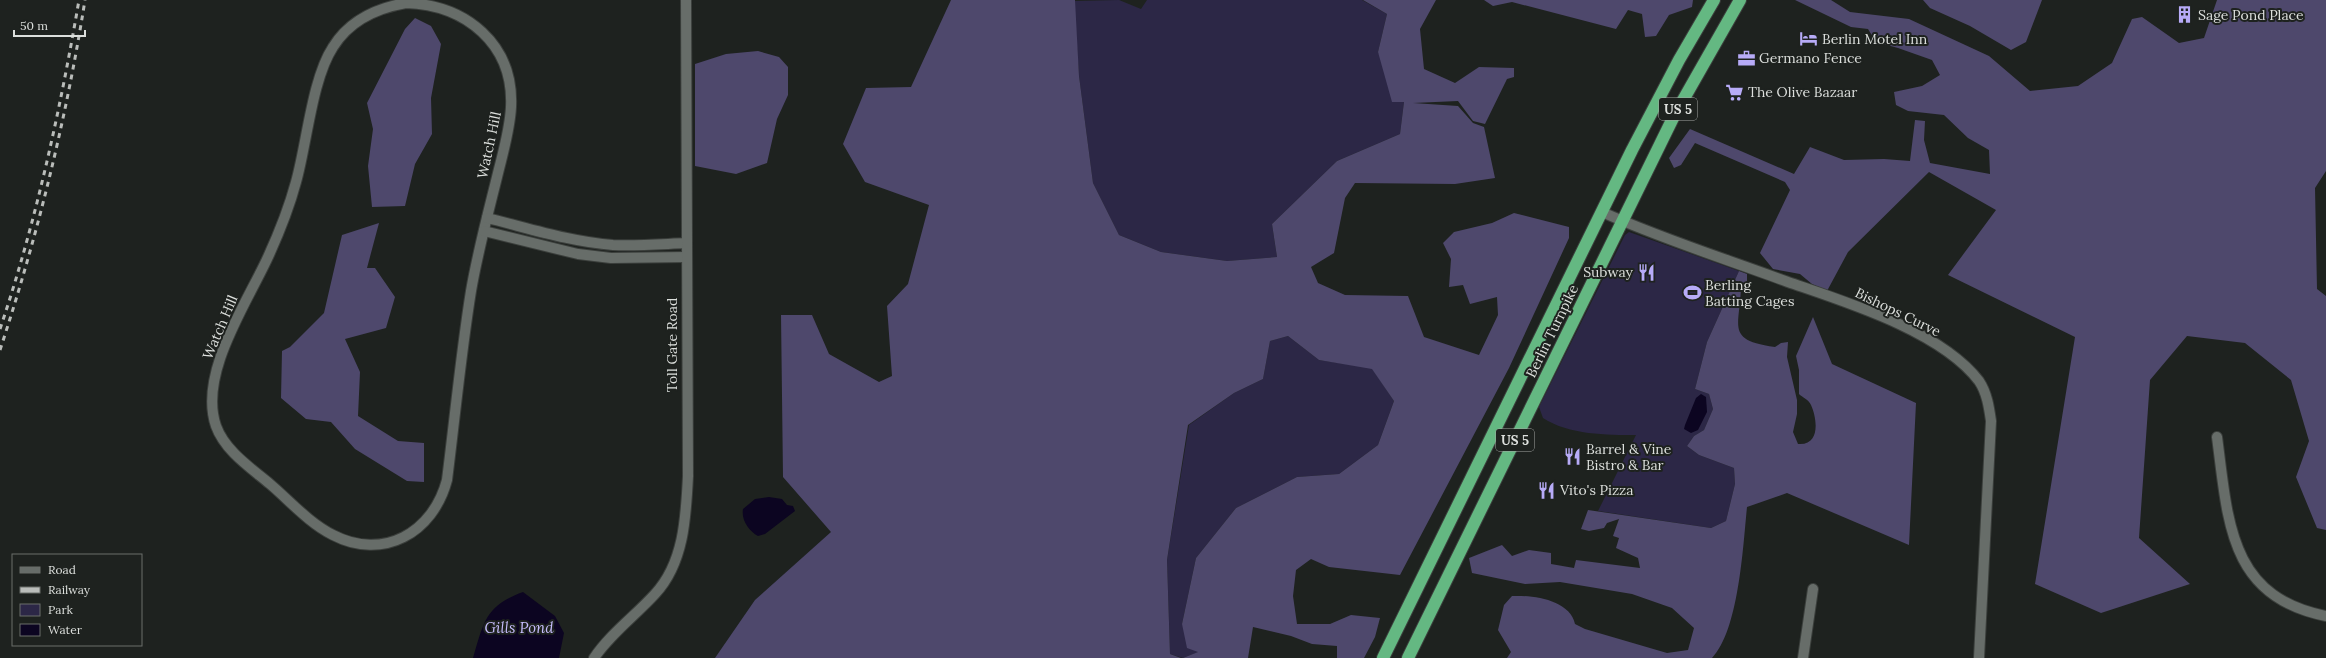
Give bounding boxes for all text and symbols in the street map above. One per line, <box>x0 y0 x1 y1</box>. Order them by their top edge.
building icon: Sage Pond Place <box>2175 5 2195 25</box>
place label: Sage Pond Place <box>2198 6 2304 24</box>
scale bar <box>14 12 85 38</box>
text: 50 m <box>20 18 48 33</box>
hotel icon: Berlin Motel Inn <box>1799 29 1819 49</box>
place label: Berlin Motel Inn <box>1822 30 1928 48</box>
office icon: Germano Fence <box>1736 48 1756 68</box>
place label: Germano Fence <box>1759 49 1862 67</box>
supermarket icon: The Olive Bazaar <box>1725 82 1745 102</box>
place label: The Olive Bazaar <box>1748 83 1857 101</box>
road number: US 5 <box>1659 98 1697 120</box>
street label: Watch Hill <box>473 110 505 180</box>
restaurant icon: Subway <box>1636 262 1656 282</box>
place label: Subway <box>1583 263 1634 281</box>
place label: Berling Batting Cages <box>1705 276 1794 310</box>
street label: Berlin Turnpike <box>1522 281 1582 380</box>
sports icon: Berling Batting Cages <box>1682 283 1702 303</box>
street label: Bishops Curve <box>1852 284 1944 341</box>
street label: Watch Hill <box>198 292 242 362</box>
street label: Toll Gate Road <box>663 298 681 392</box>
road number: US 5 <box>1496 429 1534 451</box>
place label: Barrel & Vine Bistro & Bar <box>1586 440 1672 474</box>
restaurant icon: Barrel & Vine Bistro & Bar <box>1563 447 1583 467</box>
restaurant icon: Vito's Pizza <box>1537 480 1557 500</box>
place label: Vito's Pizza <box>1559 481 1633 499</box>
legend <box>12 554 142 646</box>
text: Road <box>48 562 76 577</box>
text: Railway <box>48 582 91 597</box>
text: Park <box>48 602 74 617</box>
water label: Gills Pond <box>484 618 554 637</box>
text: Water <box>48 622 83 637</box>

